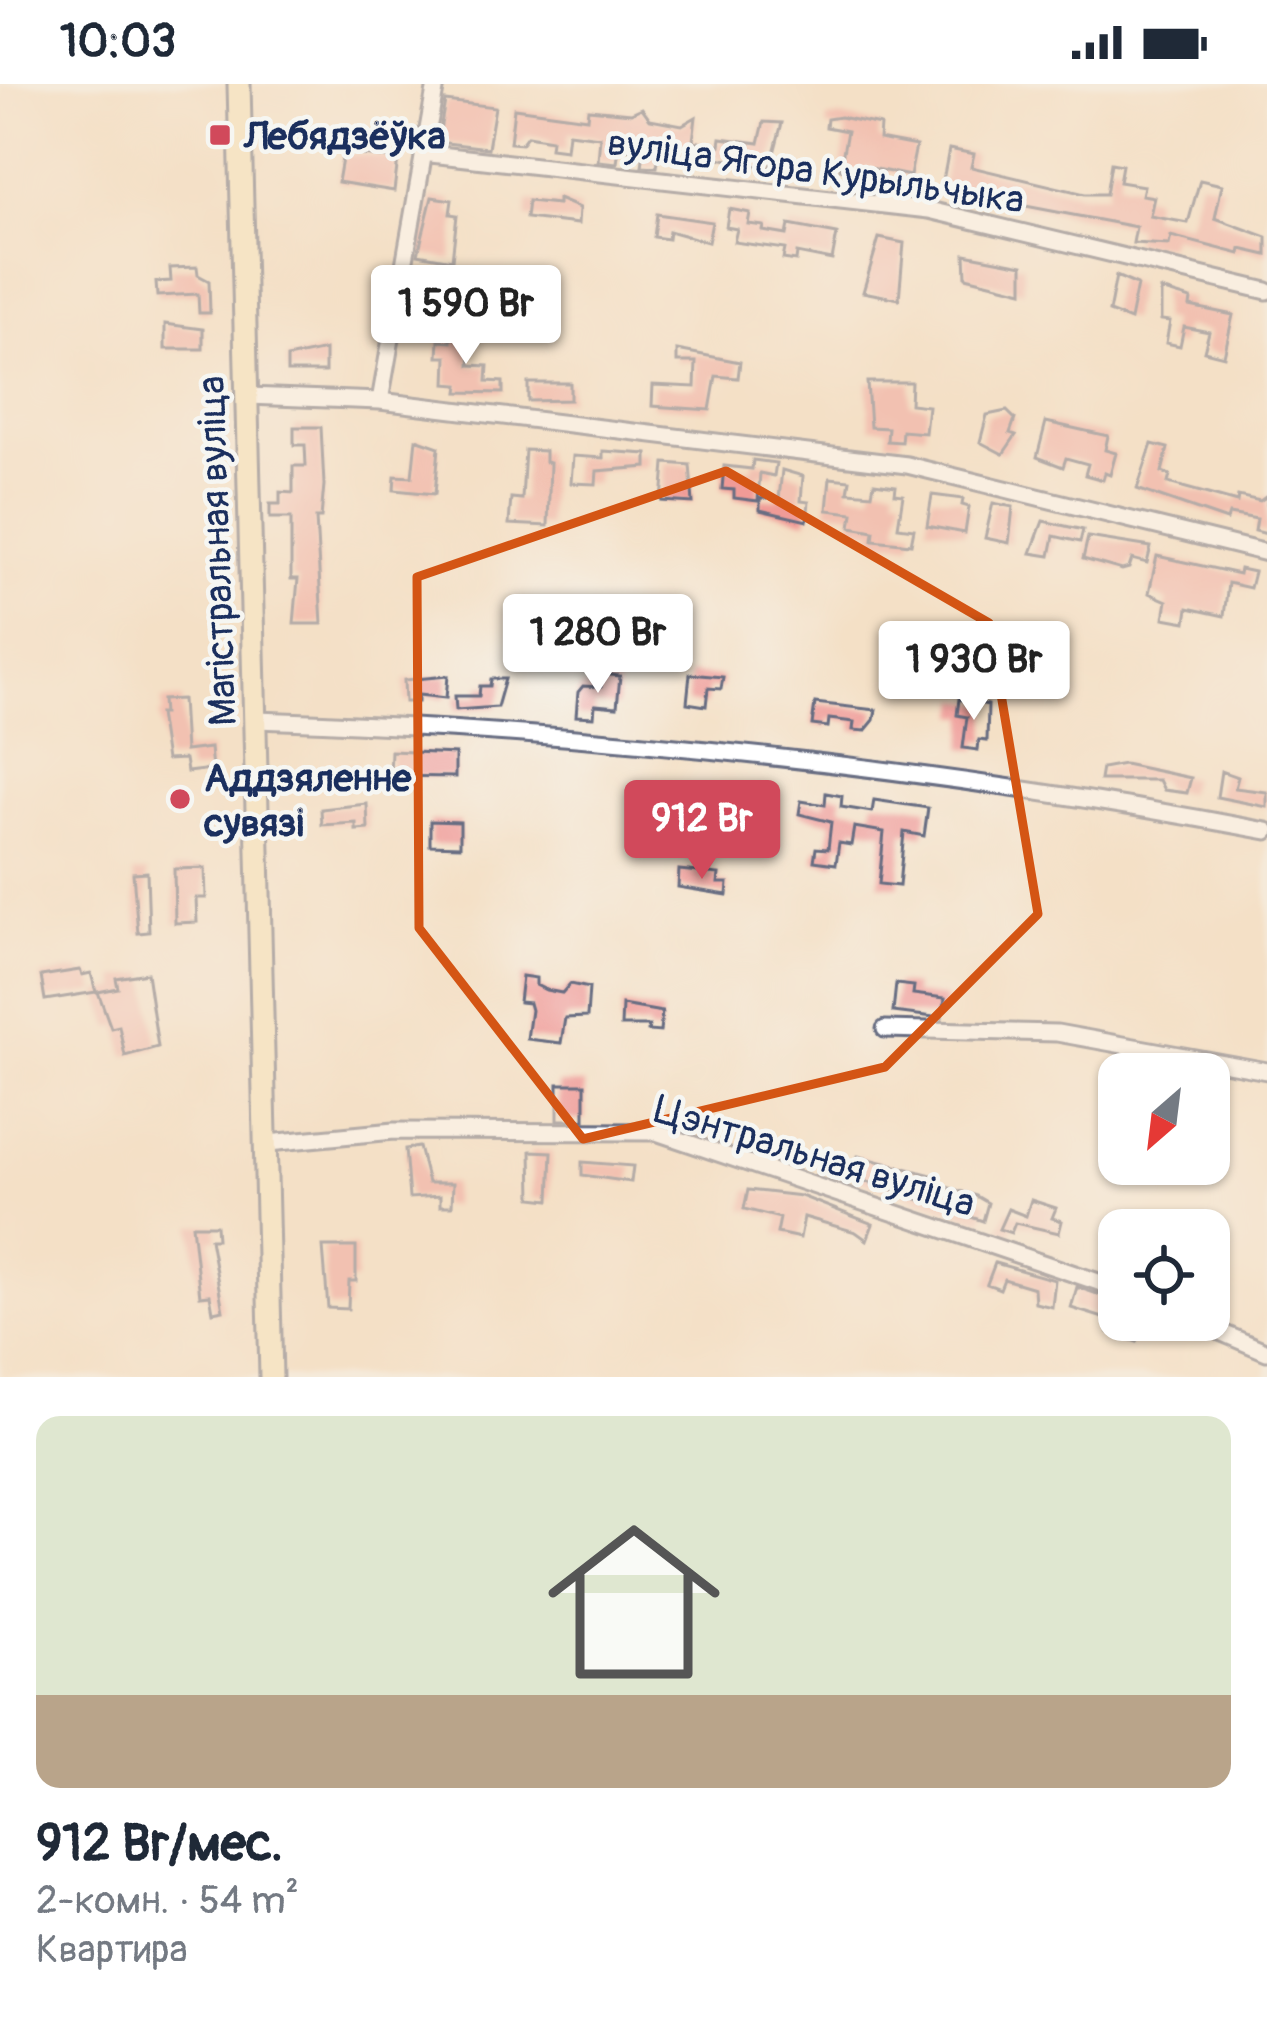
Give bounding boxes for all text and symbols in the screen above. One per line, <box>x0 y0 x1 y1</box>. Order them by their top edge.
text: 10:03 <box>60 14 176 70</box>
place label: Лебядзёўка <box>243 112 446 161</box>
street label: вуліца Ягора Курыльчыка <box>604 118 1027 225</box>
marker: Лебядзёўка <box>207 122 233 148</box>
pin: 1 590 Br <box>342 265 590 367</box>
text: 1 590 Br <box>398 279 534 328</box>
street label: Магістральная вуліца <box>187 375 248 727</box>
pin: 1 280 Br <box>474 594 722 696</box>
text: 1 280 Br <box>530 608 666 657</box>
pin: 1 930 Br <box>850 621 1098 723</box>
text: 1 930 Br <box>906 635 1042 684</box>
place label: Аддзяленне сувязі <box>204 754 412 848</box>
pin: 912 Br <box>604 780 800 882</box>
marker: Аддзяленне сувязі <box>167 786 193 812</box>
text: 912 Br <box>651 794 753 843</box>
north arrow <box>1098 1053 1230 1185</box>
map controls <box>1098 1053 1230 1341</box>
street label: Цэнтральная вуліца <box>648 1084 981 1229</box>
button: locate <box>1098 1209 1230 1341</box>
icon: home <box>526 1494 742 1710</box>
text: 912 Br/мес. <box>36 1812 283 1876</box>
text: 2-комн. · 54 m² <box>36 1876 299 1925</box>
text: Квартира <box>36 1925 188 1974</box>

